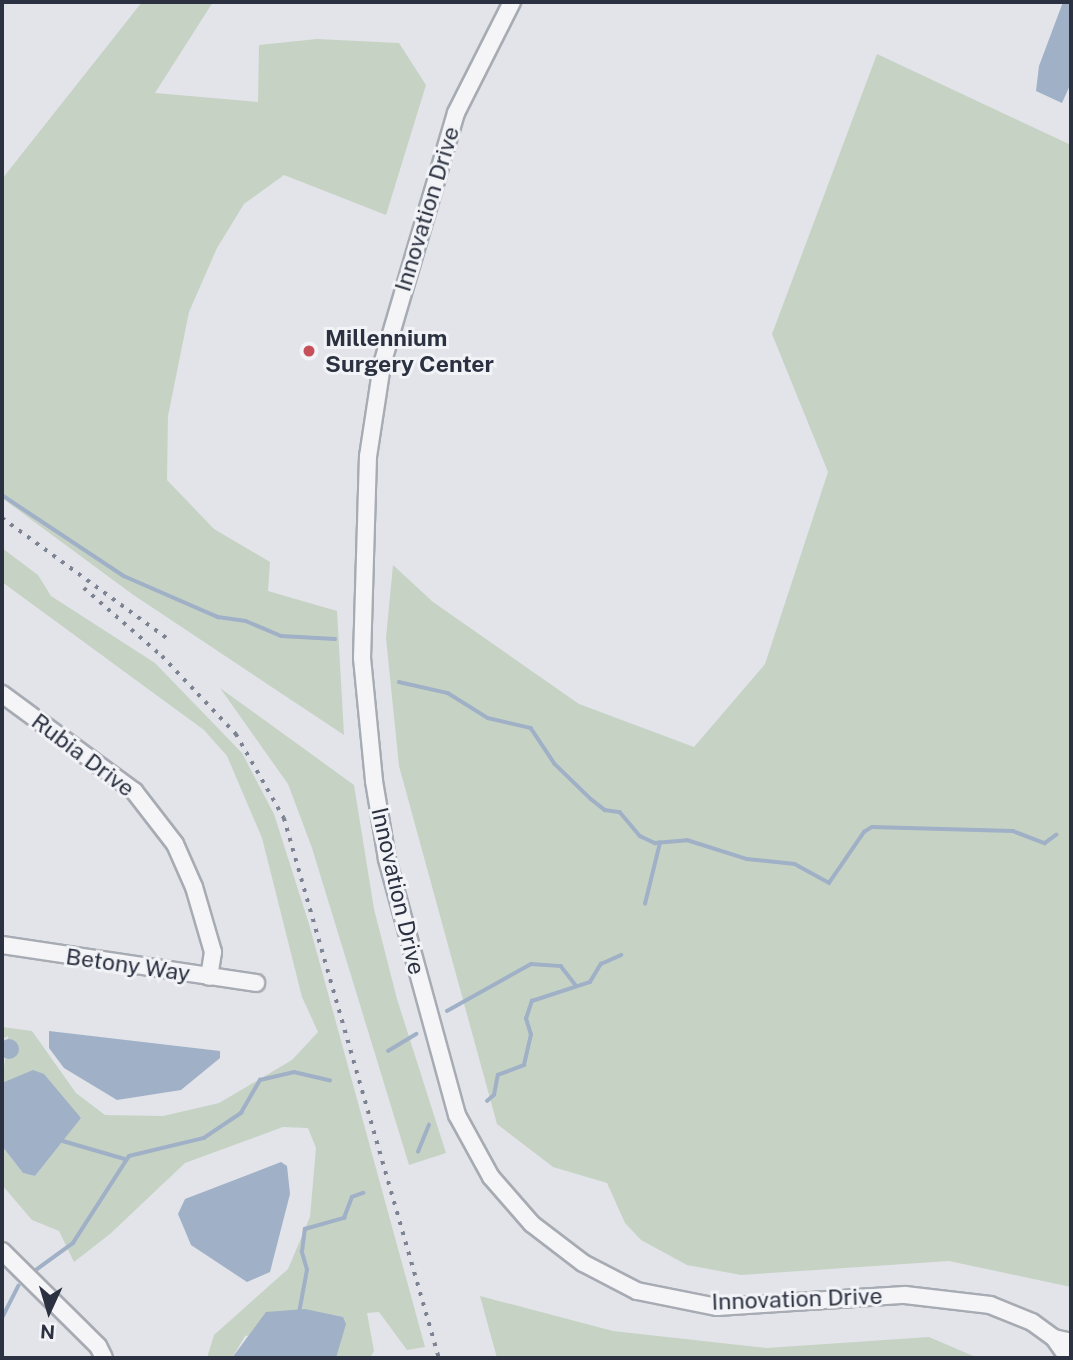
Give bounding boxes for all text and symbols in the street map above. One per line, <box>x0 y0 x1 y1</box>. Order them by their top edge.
street label: Innovation Drive <box>389 123 465 295</box>
place label: Millennium Surgery Center <box>325 324 494 378</box>
marker: Millennium Surgery Center <box>299 341 319 361</box>
street label: Rubia Drive <box>26 707 140 803</box>
street label: Innovation Drive <box>365 805 431 977</box>
street label: Betony Way <box>64 943 192 987</box>
north arrow <box>14 1276 84 1346</box>
street label: Innovation Drive <box>711 1282 883 1316</box>
text: N <box>39 1320 56 1343</box>

